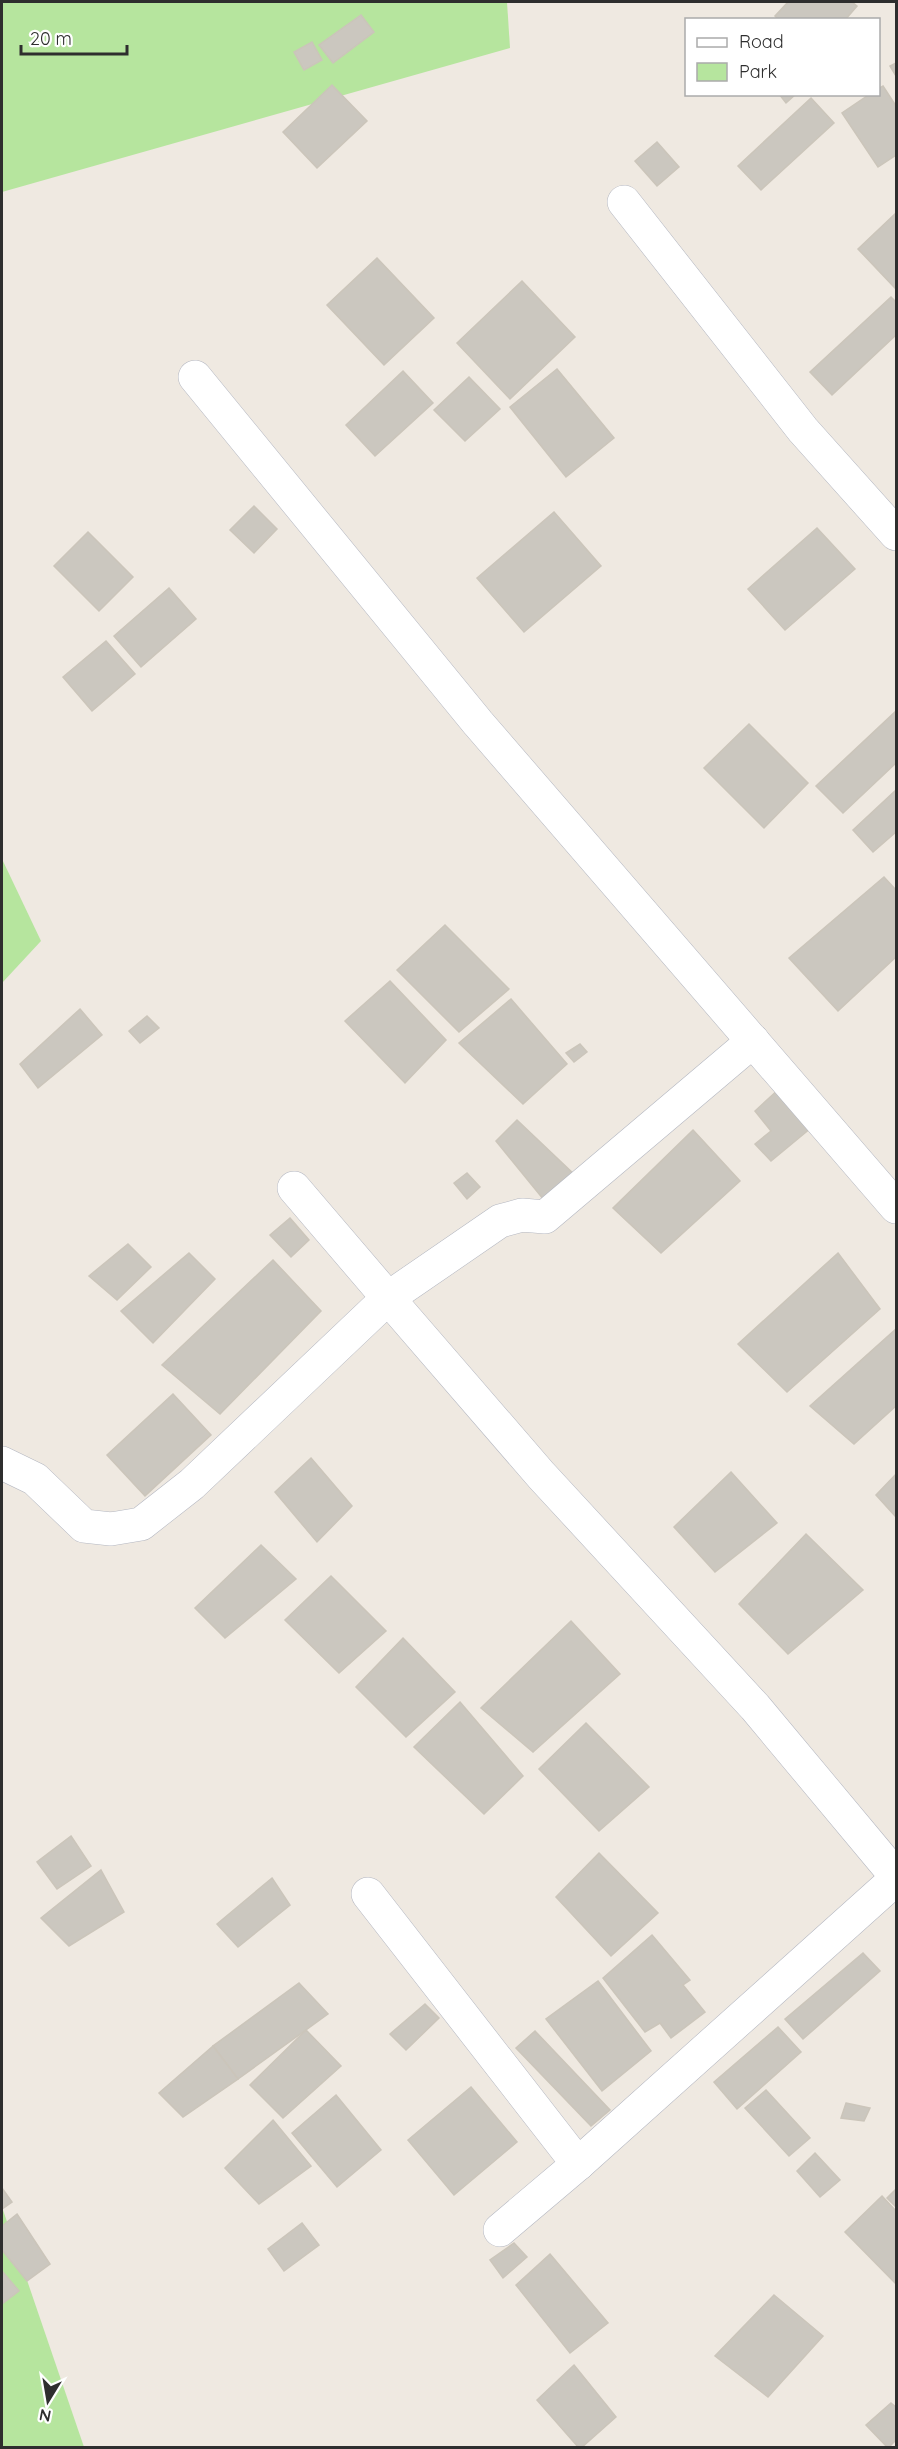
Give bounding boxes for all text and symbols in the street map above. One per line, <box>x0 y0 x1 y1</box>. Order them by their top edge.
scale bar <box>21 18 128 56</box>
legend <box>685 18 880 96</box>
text: 20 m <box>30 27 72 50</box>
text: Road <box>739 30 784 53</box>
text: Park <box>739 60 777 83</box>
north arrow <box>18 2371 78 2431</box>
text: N <box>37 2405 53 2427</box>

